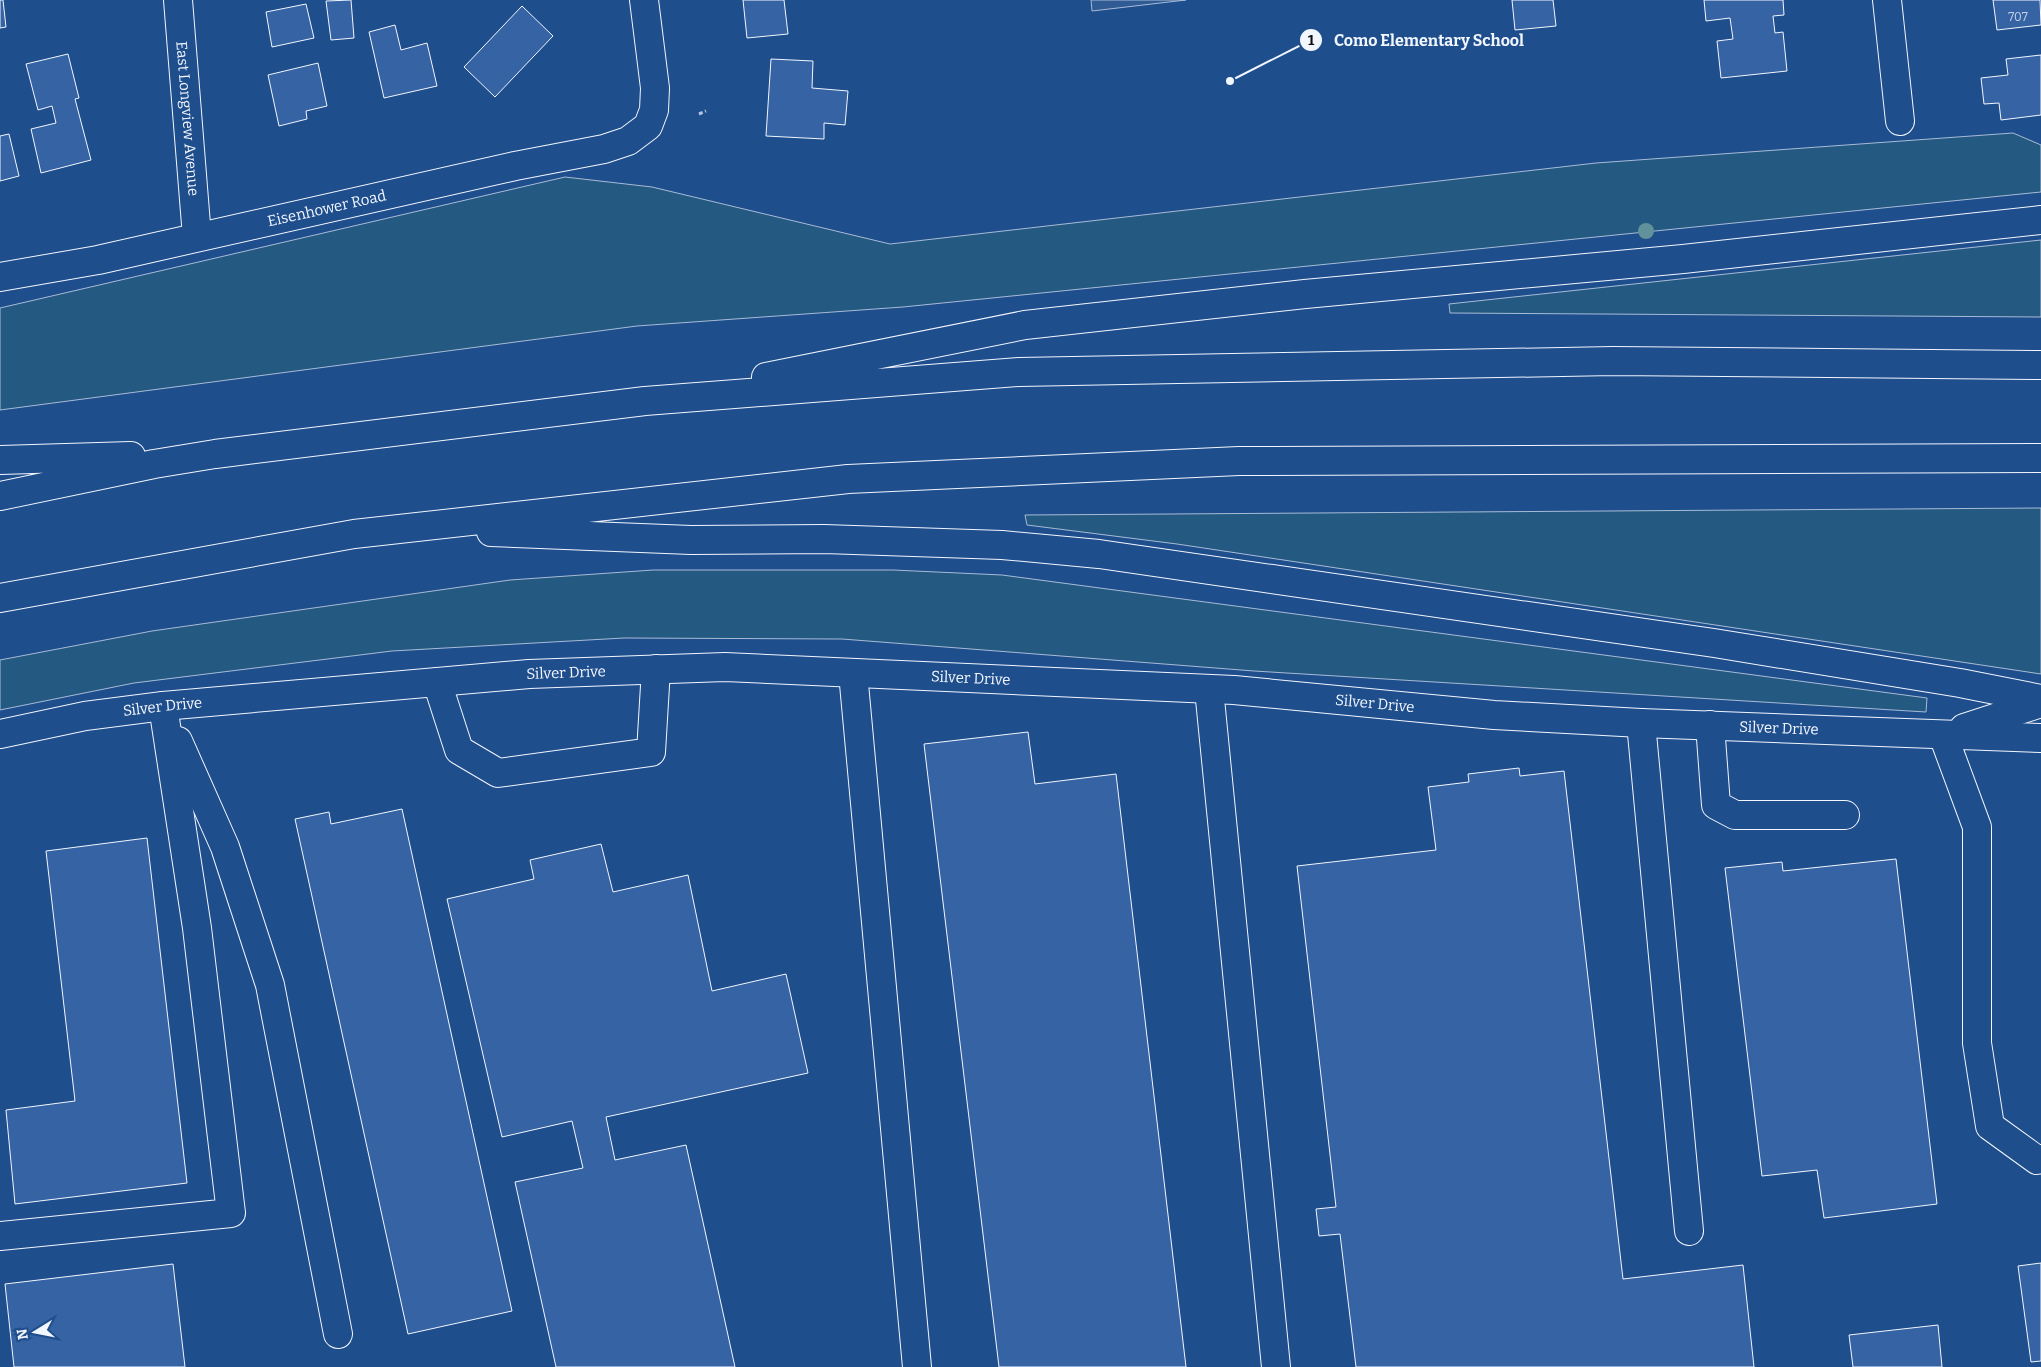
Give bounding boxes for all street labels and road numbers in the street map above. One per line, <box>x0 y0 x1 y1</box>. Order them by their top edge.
street label: East Longview Avenue <box>172 40 203 197</box>
street label: Eisenhower Road <box>266 186 388 231</box>
street label: Silver Drive <box>526 662 606 683</box>
street label: Silver Drive <box>931 667 1011 689</box>
street label: Silver Drive <box>1334 691 1415 716</box>
street label: Silver Drive <box>122 694 203 720</box>
street label: Silver Drive <box>1739 718 1819 739</box>

